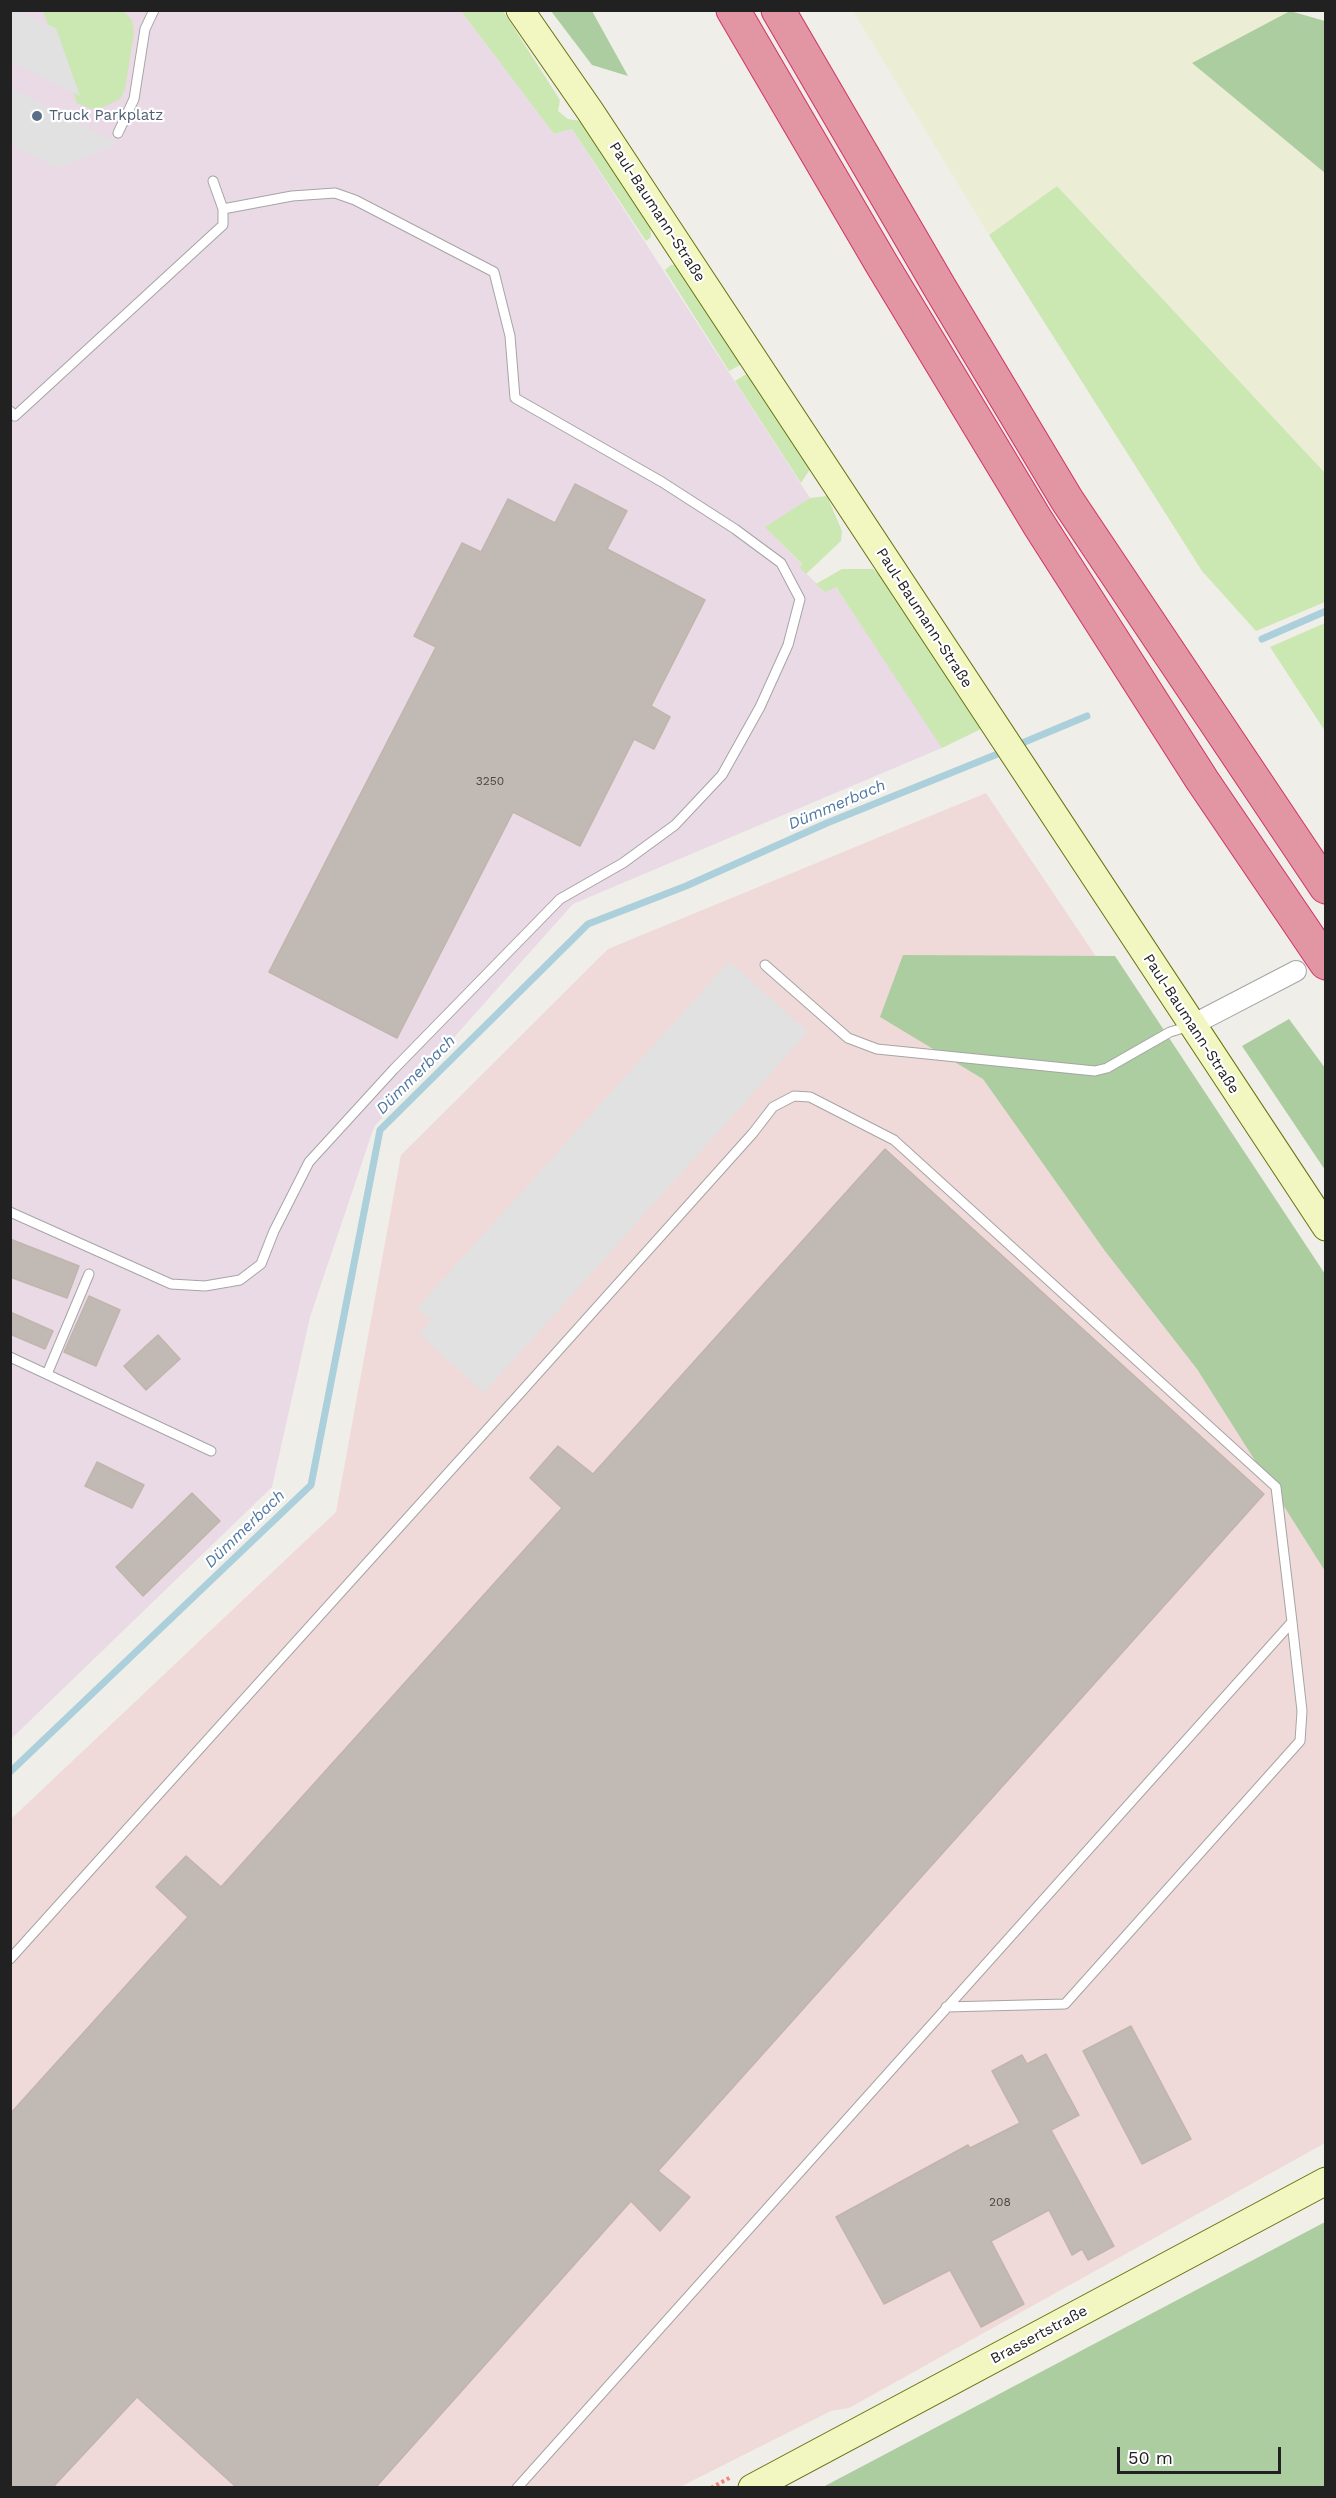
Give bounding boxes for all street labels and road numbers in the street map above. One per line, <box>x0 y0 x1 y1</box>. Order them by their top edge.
street label: Paul-Baumann-Straße <box>605 139 709 285</box>
street label: Paul-Baumann-Straße <box>872 545 976 691</box>
street label: Paul-Baumann-Straße <box>1139 951 1243 1097</box>
street label: Brassertstraße <box>987 2302 1091 2368</box>

